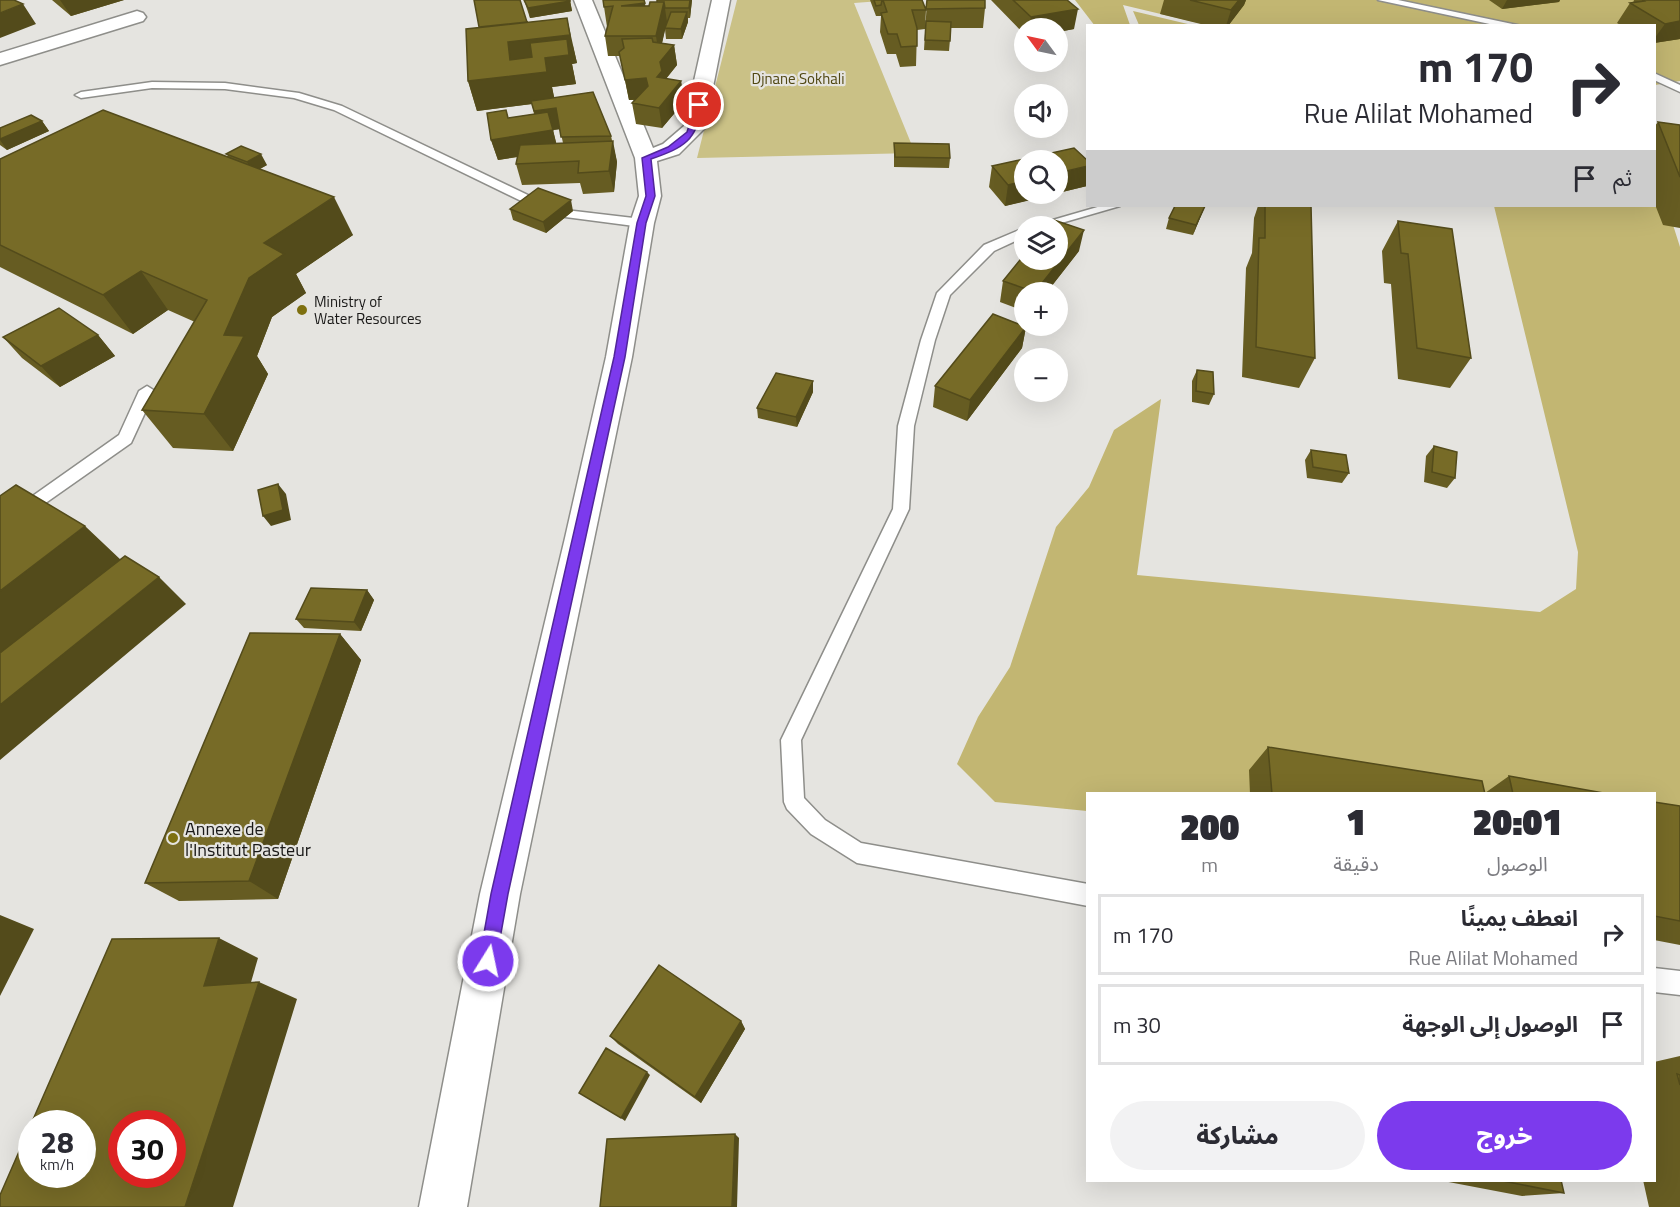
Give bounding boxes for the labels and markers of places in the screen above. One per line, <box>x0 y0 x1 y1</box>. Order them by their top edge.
pin <box>673 79 724 130</box>
place label: Ministry of Water Resources <box>314 290 422 330</box>
marker: Ministry of Water Resources <box>295 303 309 317</box>
place label: Annexe de l'Institut Pasteur <box>185 815 311 863</box>
marker: Annexe de l'Institut Pasteur <box>166 831 180 845</box>

